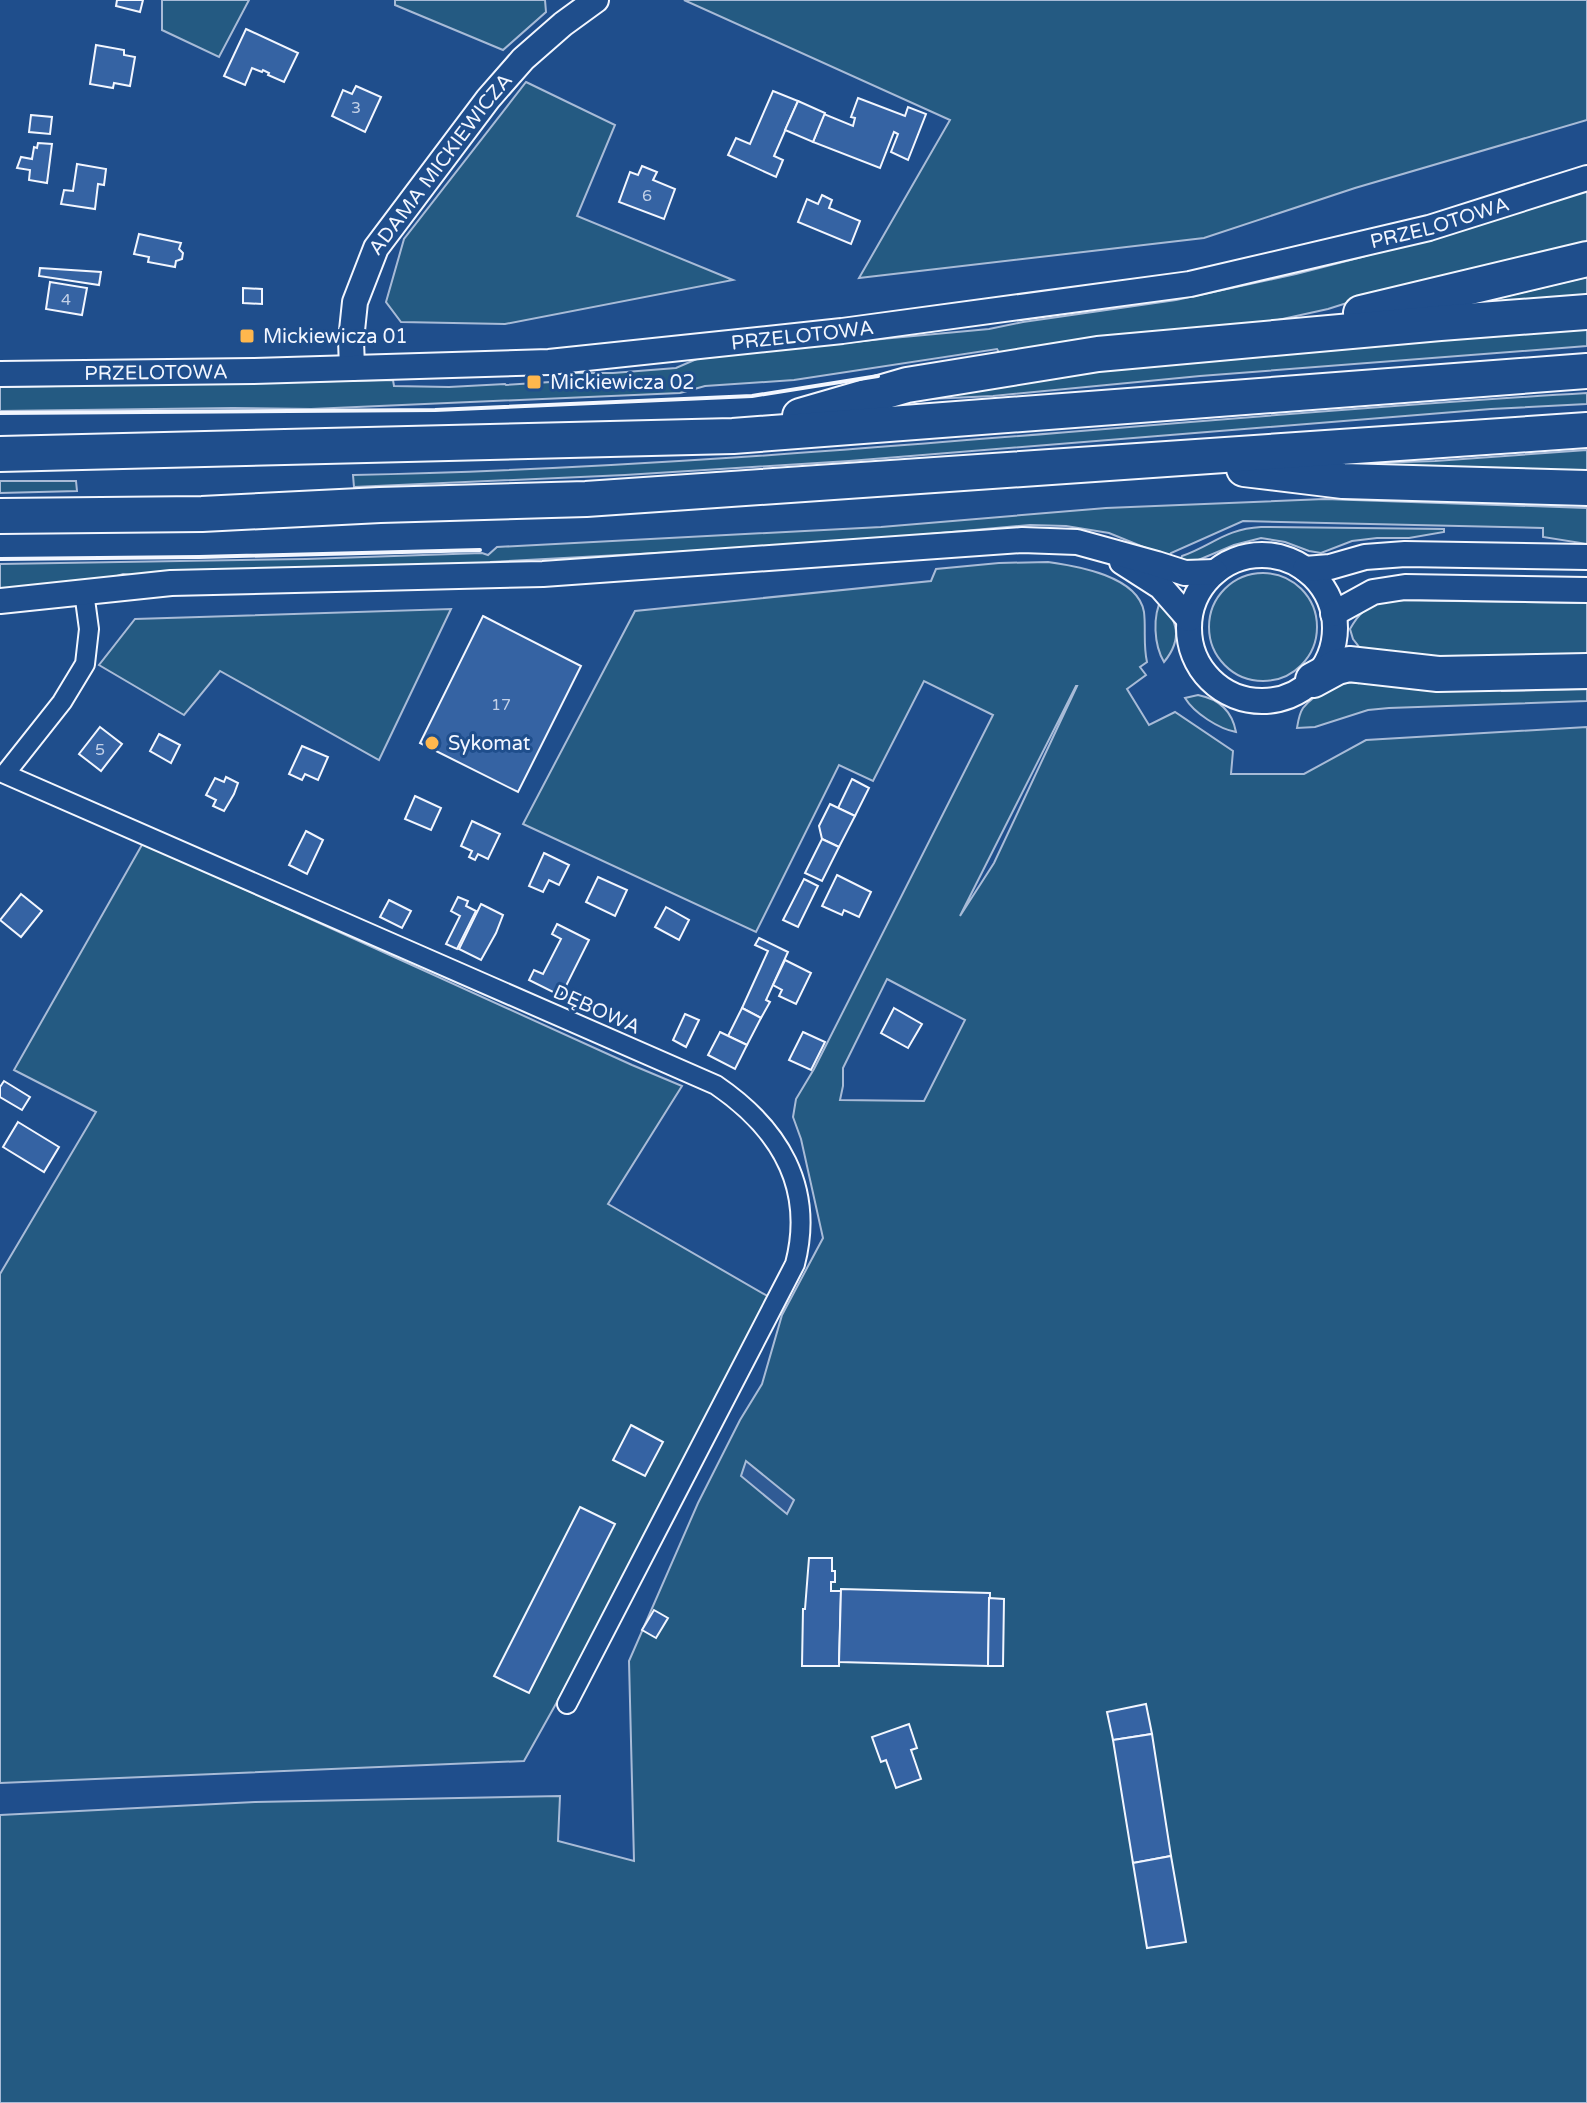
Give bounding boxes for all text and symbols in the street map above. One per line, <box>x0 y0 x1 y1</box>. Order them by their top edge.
street label: ADAMA MICKIEWICZA <box>364 69 518 260</box>
house number: 3 <box>351 98 361 118</box>
house number: 6 <box>642 186 652 206</box>
street label: PRZELOTOWA <box>1368 192 1512 254</box>
house number: 4 <box>61 290 71 310</box>
street label: PRZELOTOWA <box>730 316 875 356</box>
place label: Mickiewicza 01 <box>263 325 408 349</box>
marker: Mickiewicza 01 <box>238 327 256 345</box>
street label: PRZELOTOWA <box>84 360 228 386</box>
place label: Mickiewicza 02 <box>550 371 695 395</box>
marker: Mickiewicza 02 <box>525 373 543 391</box>
house number: 17 <box>491 695 511 715</box>
place label: Sykomat <box>448 732 531 756</box>
marker: Sykomat <box>423 734 441 752</box>
house number: 5 <box>95 740 105 760</box>
street label: DĘBOWA <box>549 980 644 1040</box>

